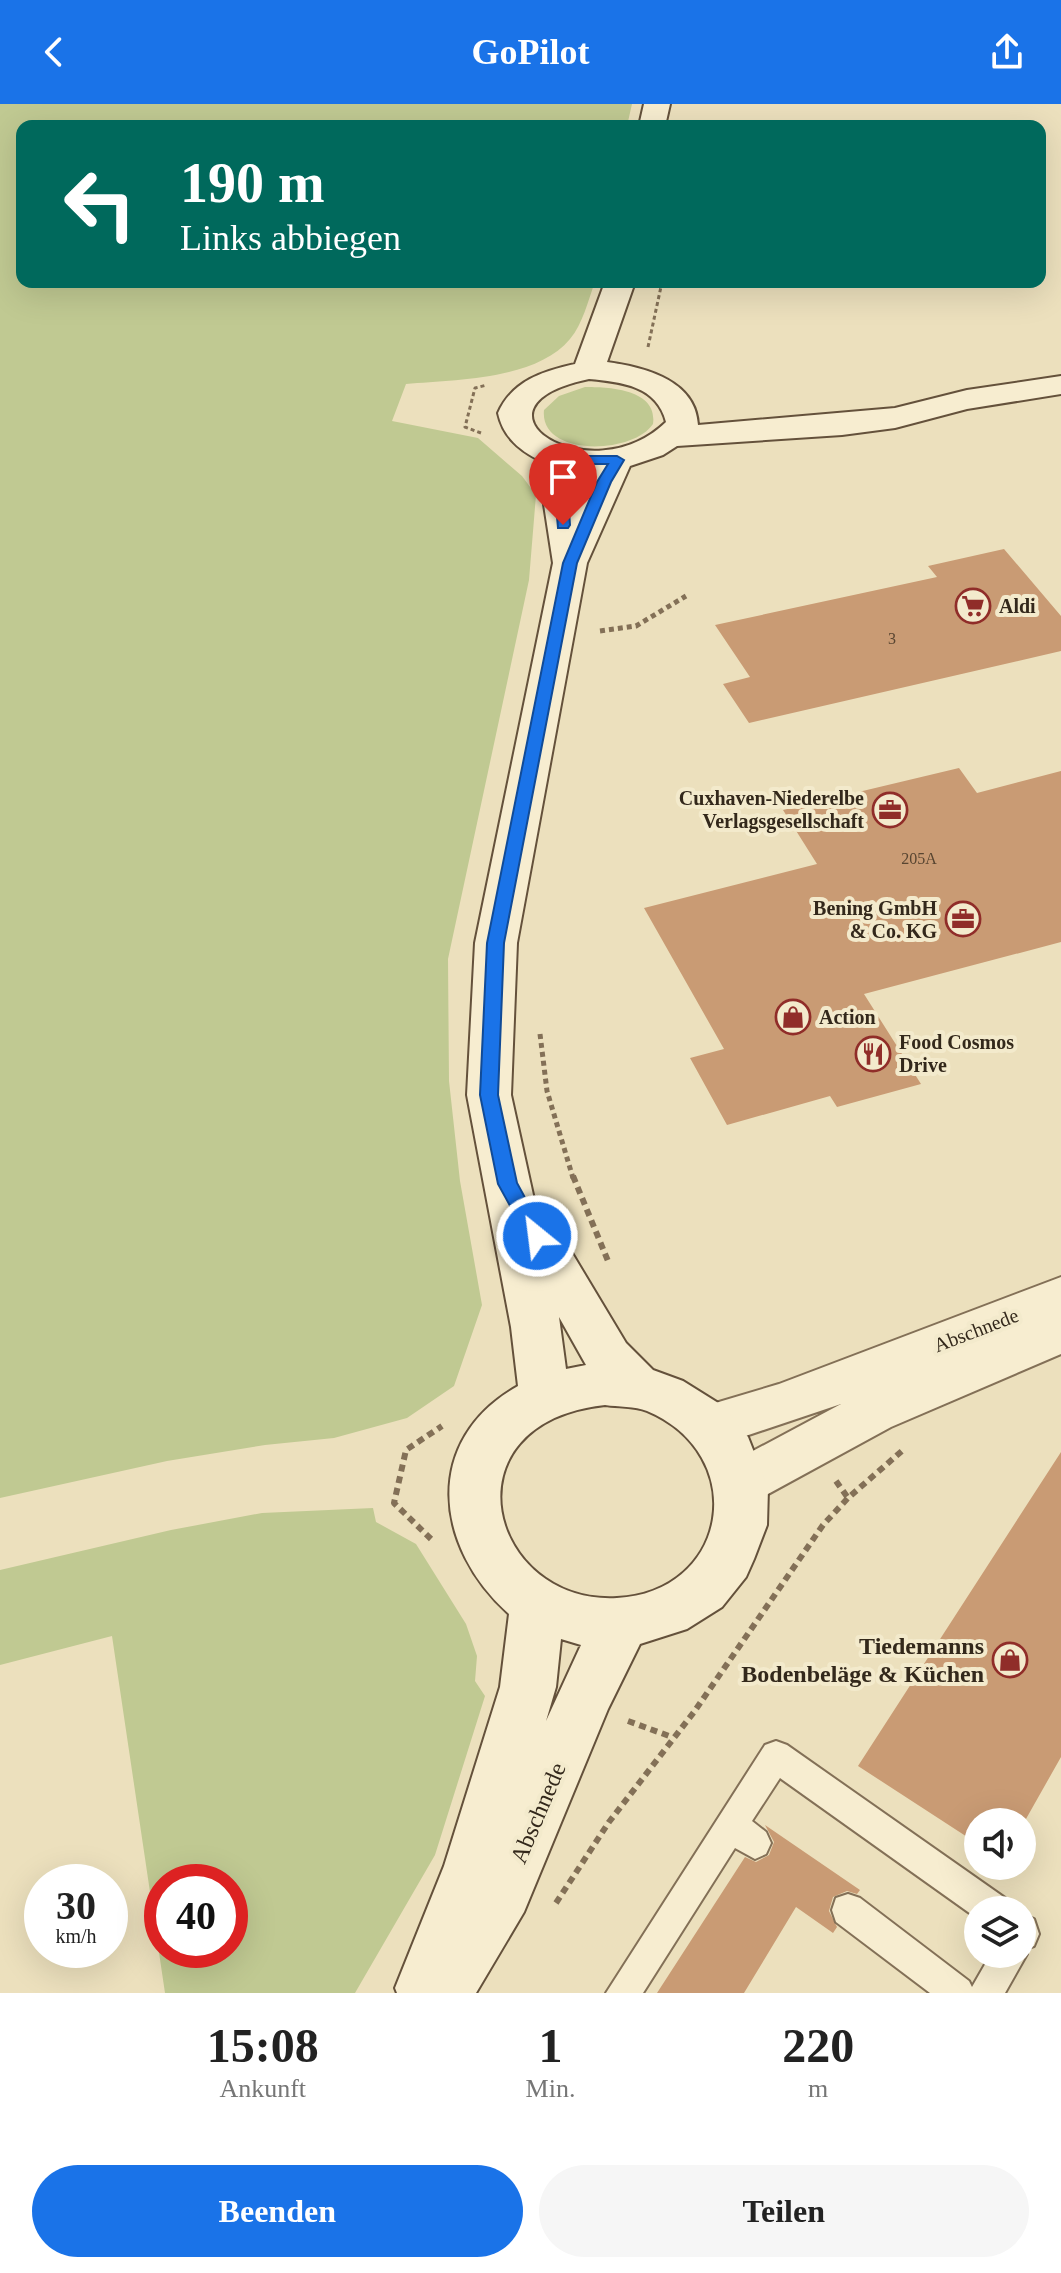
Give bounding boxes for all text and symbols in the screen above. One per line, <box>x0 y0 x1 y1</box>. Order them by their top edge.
icon: back <box>32 30 76 74</box>
icon: share <box>985 30 1029 74</box>
text: GoPilot <box>472 32 589 72</box>
icon: left <box>48 152 152 256</box>
text: 190 m <box>180 152 325 214</box>
text: Links abbiegen <box>180 218 401 258</box>
pin <box>529 443 597 525</box>
icon: arrive <box>541 455 585 499</box>
supermarket icon: Aldi <box>954 587 992 625</box>
place label: Aldi <box>999 595 1036 617</box>
house number: 3 <box>888 630 896 647</box>
place label: Cuxhaven-Niederelbe Verlagsgesellschaft <box>679 787 864 833</box>
office icon: Cuxhaven-Niederelbe Verlagsgesellschaft <box>871 791 909 829</box>
house number: 205A <box>901 850 937 867</box>
place label: Bening GmbH & Co. KG <box>813 897 937 942</box>
office icon: Bening GmbH & Co. KG <box>944 900 982 938</box>
shop icon: Action <box>774 998 812 1036</box>
place label: Action <box>819 1006 876 1028</box>
place label: Food Cosmos Drive <box>899 1031 1014 1076</box>
restaurant icon: Food Cosmos Drive <box>854 1035 892 1073</box>
position arrow <box>495 1194 579 1278</box>
street label: Abschnede <box>931 1304 1022 1356</box>
place label: Tiedemanns Bodenbeläge & Küchen <box>741 1633 984 1687</box>
shop icon: Tiedemanns Bodenbeläge & Küchen <box>991 1641 1029 1679</box>
street label: Abschnede <box>505 1759 571 1867</box>
map controls <box>964 1808 1036 1968</box>
button: sound <box>964 1808 1036 1880</box>
speed limit sign: 40 <box>144 1864 248 1968</box>
text: 30 <box>56 1883 96 1928</box>
button: layers <box>964 1896 1036 1968</box>
text: km/h <box>55 1925 97 1947</box>
text: 15:08 <box>207 2019 319 2072</box>
text: 1 <box>538 2019 562 2072</box>
text: 220 <box>782 2019 854 2072</box>
text: Ankunft <box>219 2074 306 2103</box>
text: Min. <box>526 2074 575 2103</box>
text: m <box>808 2074 828 2103</box>
button: Beenden <box>32 2165 523 2257</box>
button: Teilen <box>539 2165 1029 2257</box>

